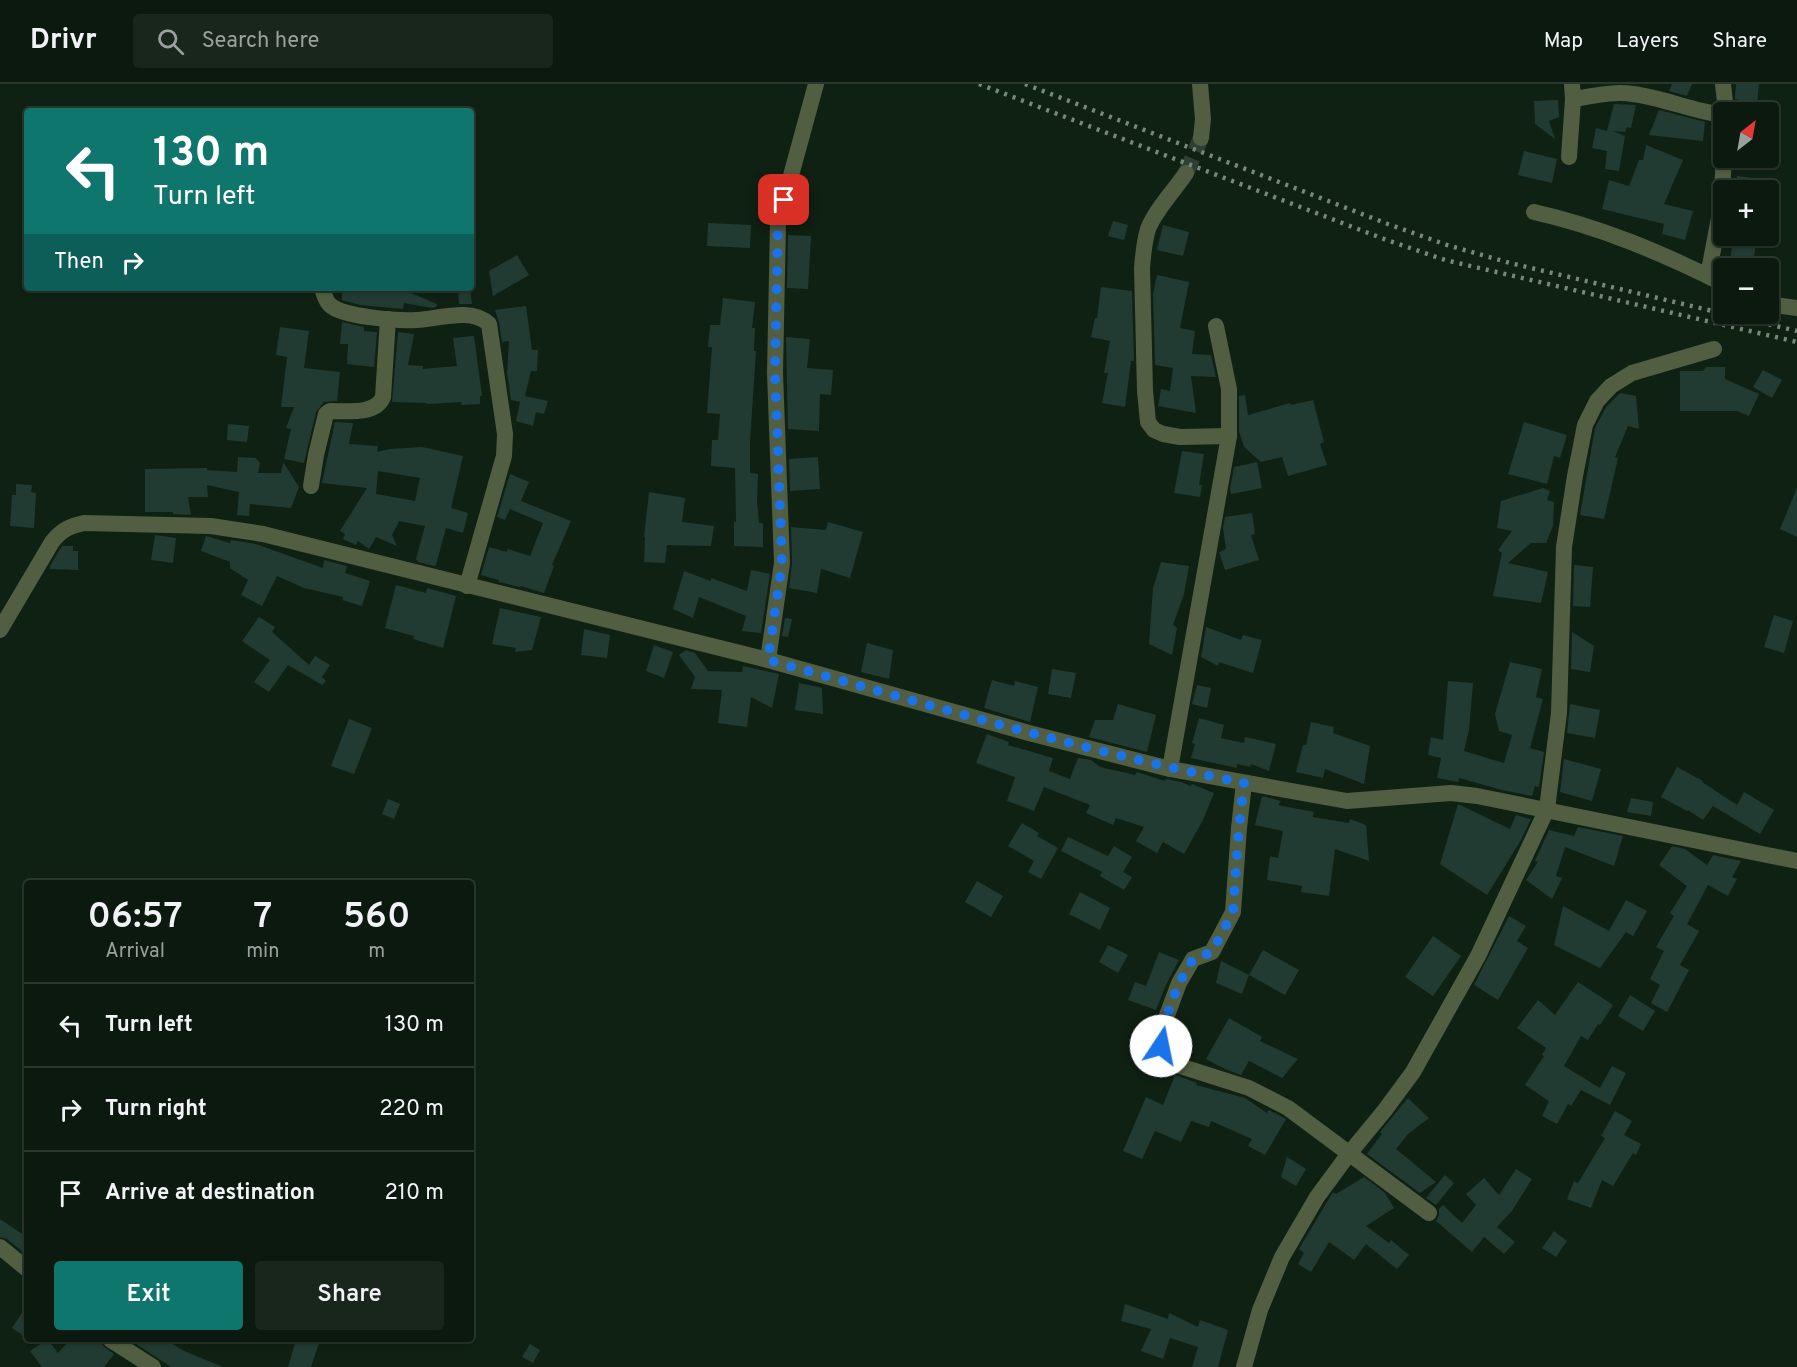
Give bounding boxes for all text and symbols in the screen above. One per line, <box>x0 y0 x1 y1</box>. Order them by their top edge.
search box <box>133 14 553 68</box>
text: Drivr <box>30 23 97 59</box>
icon: search <box>154 25 187 58</box>
text: Search here <box>202 28 319 55</box>
text: Map <box>1544 28 1583 55</box>
text: Layers <box>1616 28 1679 55</box>
text: Share <box>1712 28 1767 55</box>
north arrow <box>1713 102 1779 168</box>
map controls <box>1713 102 1779 324</box>
text: 130 m <box>153 128 269 181</box>
icon: left <box>54 132 132 210</box>
pin <box>758 174 809 225</box>
text: Turn left <box>153 180 255 214</box>
button: + <box>1713 180 1779 246</box>
icon: arrive <box>767 183 800 216</box>
icon: right <box>116 246 149 279</box>
text: Then <box>54 249 104 276</box>
button: − <box>1713 258 1779 324</box>
text: 06:57 <box>88 895 183 941</box>
text: 7 <box>253 895 272 941</box>
text: 560 <box>343 895 410 941</box>
text: Arrival <box>105 939 165 965</box>
text: min <box>246 939 279 965</box>
text: m <box>368 939 385 965</box>
icon: left <box>54 1009 87 1042</box>
text: Turn left <box>105 1012 193 1039</box>
text: 130 m <box>385 1012 444 1039</box>
position arrow <box>1129 1014 1193 1078</box>
icon: right <box>54 1093 87 1126</box>
text: Turn right <box>105 1096 207 1123</box>
text: 220 m <box>379 1096 444 1123</box>
icon: arrive <box>54 1177 87 1210</box>
text: Arrive at destination <box>105 1180 315 1207</box>
text: 210 m <box>384 1180 444 1207</box>
button: Exit <box>54 1261 243 1330</box>
button: Share <box>255 1261 444 1330</box>

